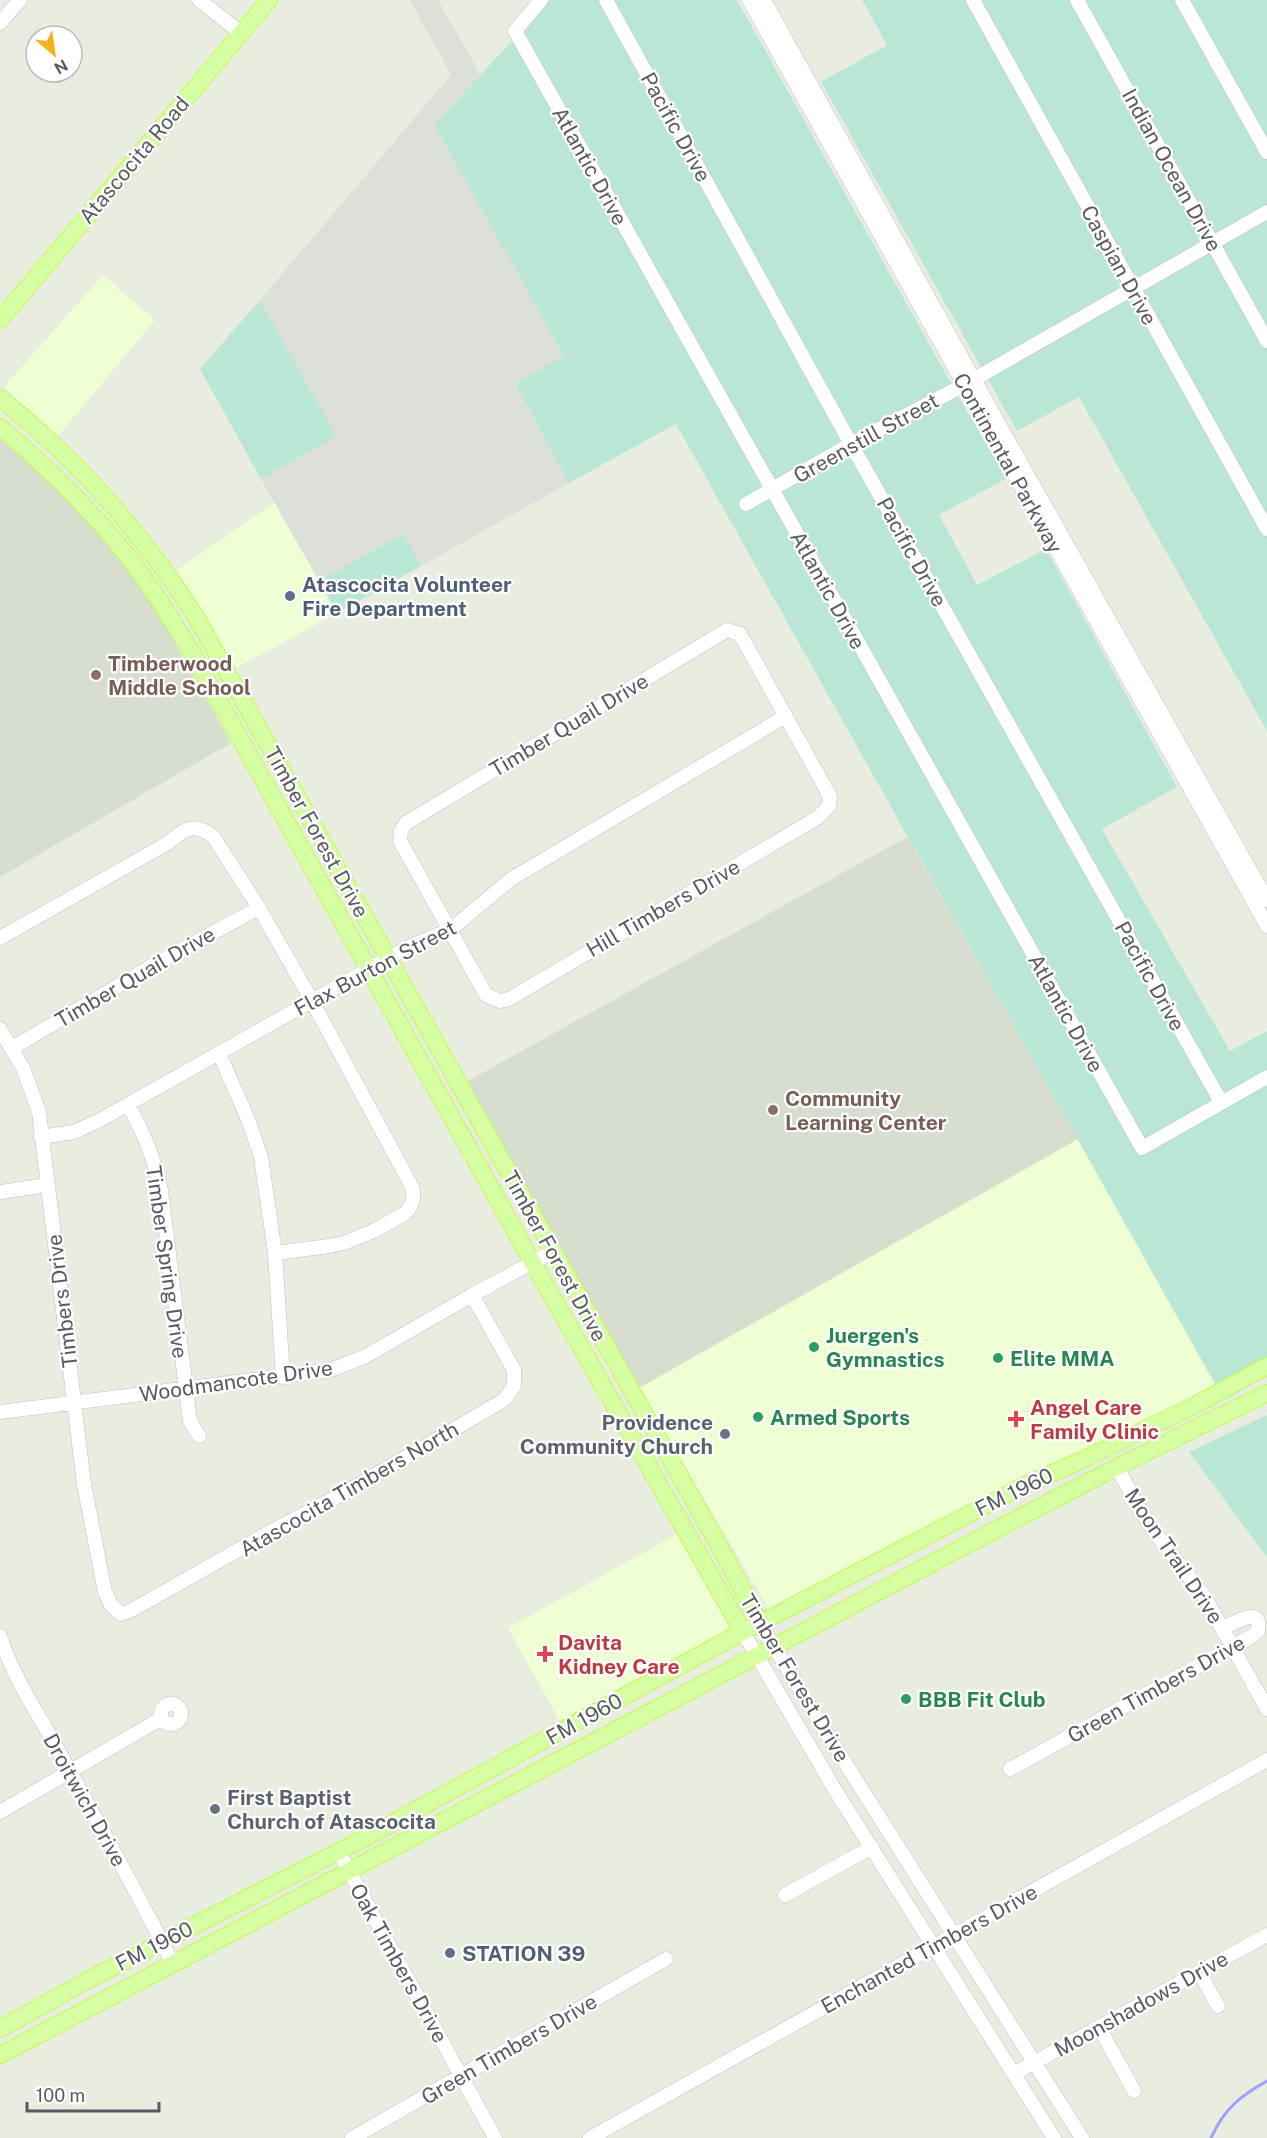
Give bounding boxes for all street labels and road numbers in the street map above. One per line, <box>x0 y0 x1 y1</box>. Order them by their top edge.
street label: Pacific Drive <box>636 68 716 186</box>
street label: Indian Ocean Drive <box>1117 84 1227 256</box>
street label: Atascocita Road <box>74 91 194 229</box>
street label: Atlantic Drive <box>547 102 633 230</box>
street label: Caspian Drive <box>1076 201 1162 329</box>
street label: Continental Parkway <box>948 369 1068 557</box>
street label: Greenstill Street <box>789 388 943 488</box>
street label: Pacific Drive <box>872 493 952 611</box>
street label: Atlantic Drive <box>785 526 871 654</box>
street label: Timber Quail Drive <box>485 668 653 782</box>
street label: Timber Forest Drive <box>260 742 374 922</box>
street label: Hill Timbers Drive <box>582 854 744 962</box>
street label: Flax Burton Street <box>290 915 460 1021</box>
street label: Pacific Drive <box>1110 917 1190 1035</box>
street label: Timber Quail Drive <box>51 921 219 1033</box>
street label: Atlantic Drive <box>1023 949 1109 1077</box>
street label: Timber Spring Drive <box>141 1164 193 1360</box>
street label: Timber Forest Drive <box>498 1166 612 1346</box>
street label: Timbers Drive <box>41 1233 83 1369</box>
street label: Woodmancote Drive <box>138 1355 334 1407</box>
street label: Atascocita Timbers North <box>235 1416 463 1562</box>
street label: FM 1960 <box>971 1462 1057 1522</box>
street label: Moon Trail Drive <box>1120 1484 1228 1628</box>
street label: Timber Forest Drive <box>735 1589 855 1767</box>
street label: Green Timbers Drive <box>1063 1630 1249 1748</box>
street label: FM 1960 <box>541 1688 627 1750</box>
street label: Droitwich Drive <box>38 1729 132 1871</box>
street label: Oak Timbers Drive <box>345 1879 453 2047</box>
street label: Enchanted Timbers Drive <box>817 1879 1041 2019</box>
street label: FM 1960 <box>111 1916 197 1976</box>
street label: Moonshadows Drive <box>1050 1946 1232 2062</box>
street label: Green Timbers Drive <box>417 1988 601 2110</box>

